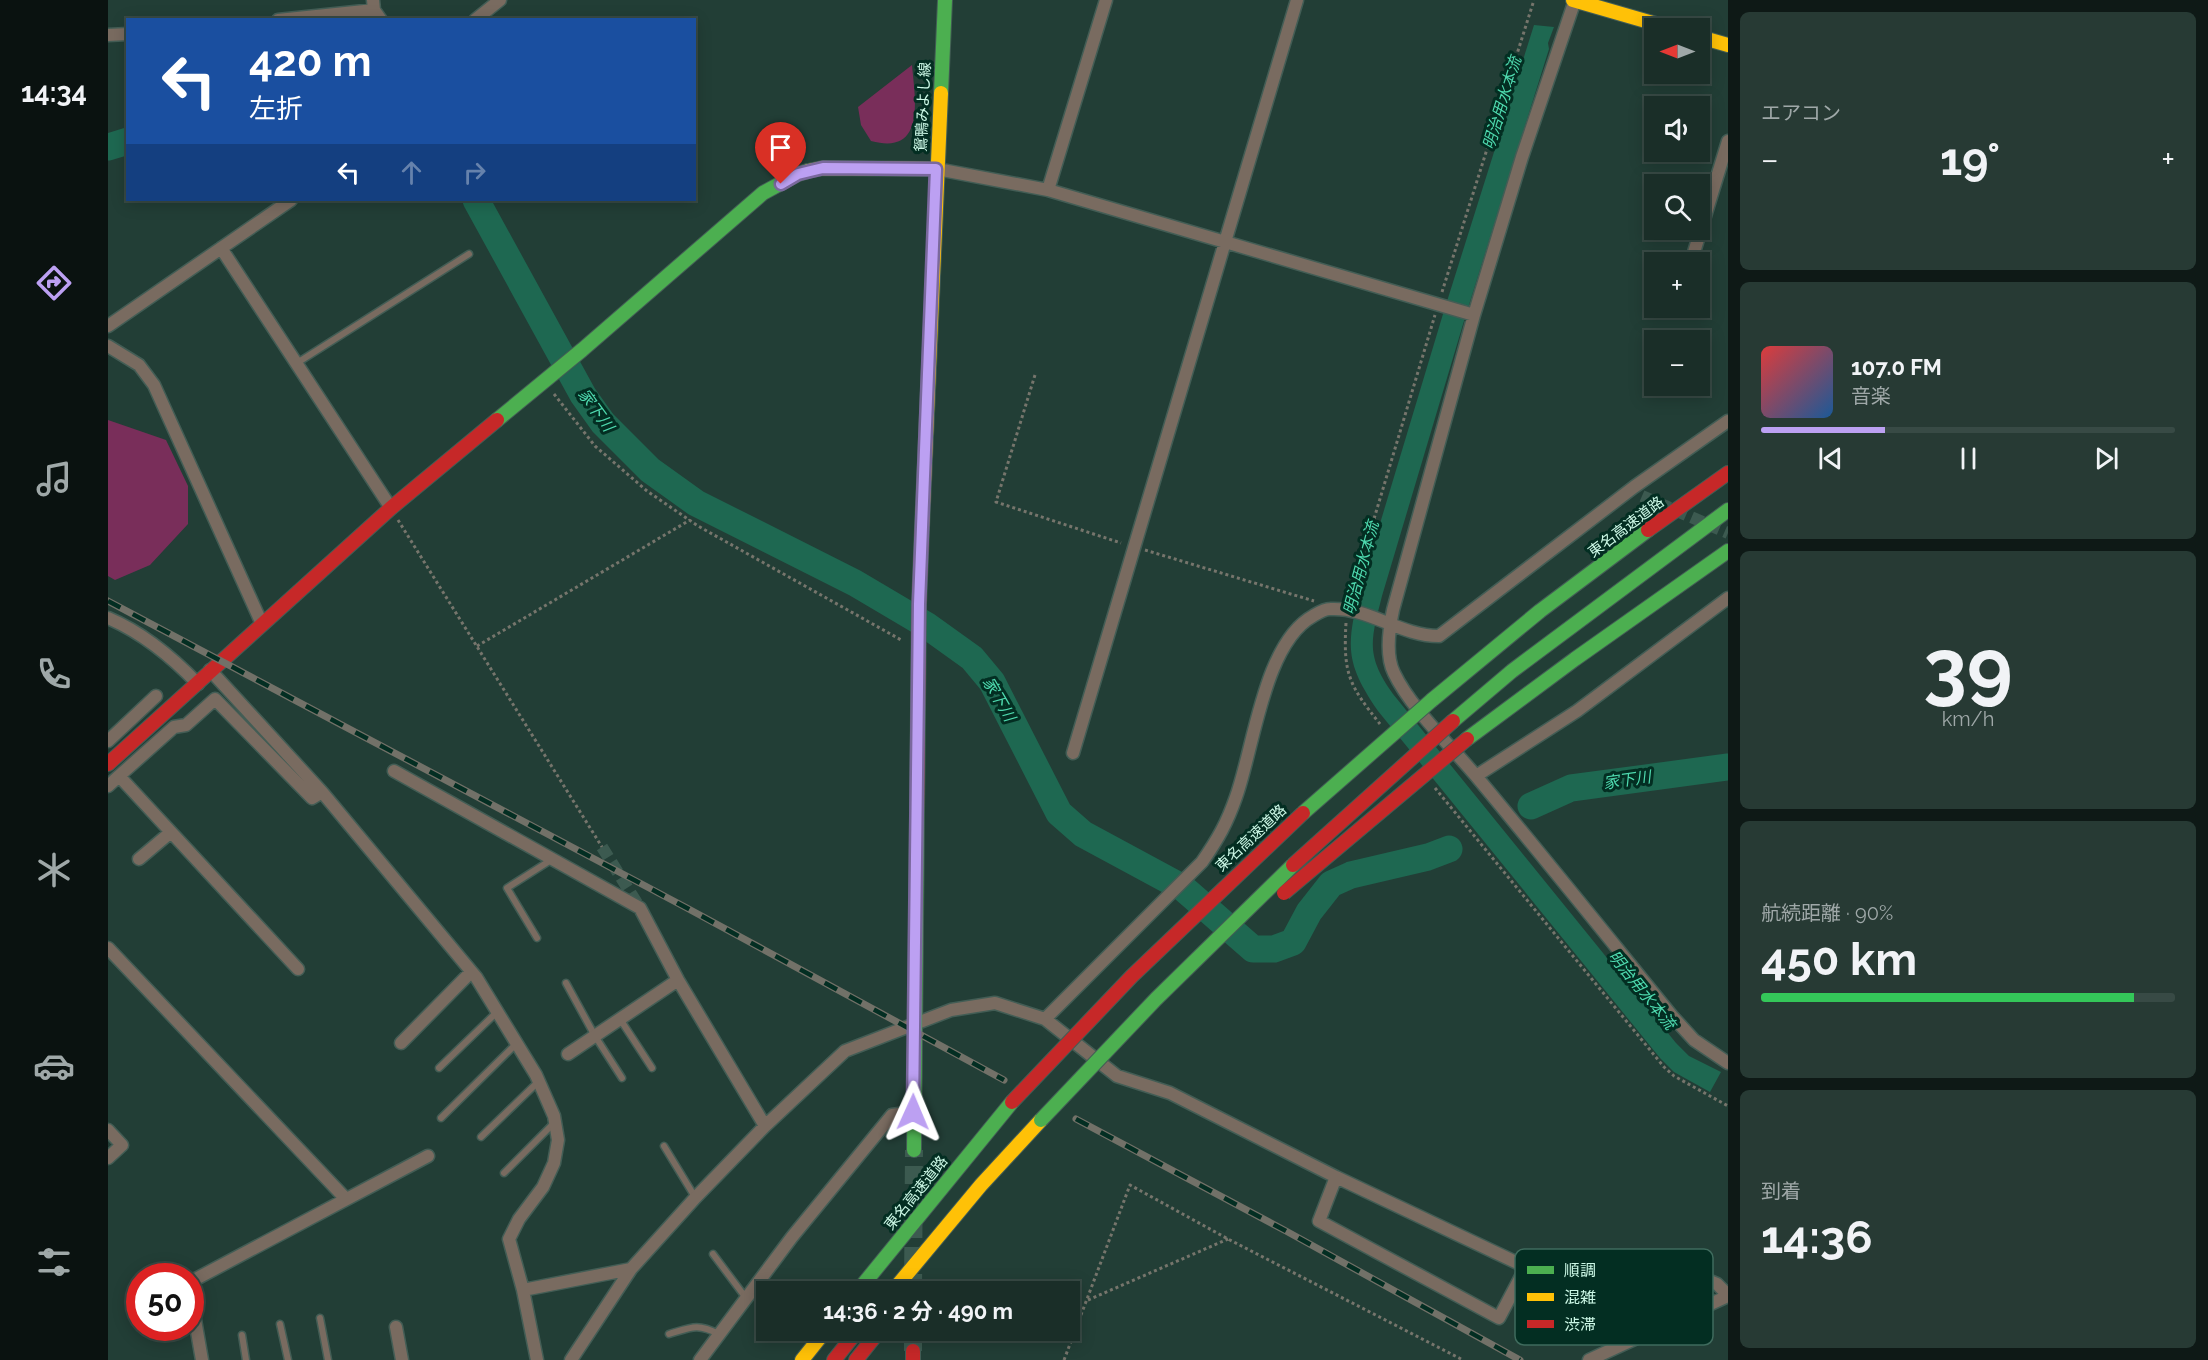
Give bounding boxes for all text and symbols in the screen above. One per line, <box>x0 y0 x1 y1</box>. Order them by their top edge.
north arrow <box>1644 18 1710 84</box>
map controls <box>1644 18 1710 396</box>
text: 420 m <box>249 37 372 86</box>
icon: left <box>150 42 228 120</box>
water label: 明治用水本流 <box>1479 51 1526 152</box>
street label: 鴛鴨みよし線 <box>912 62 934 152</box>
text: 14:34 <box>21 77 87 108</box>
text: 左折 <box>249 93 303 124</box>
button: sound <box>1644 96 1710 162</box>
text: エアコン <box>1761 101 1841 125</box>
pin <box>755 122 806 184</box>
icon: arrive <box>764 131 797 164</box>
text: 19° <box>1940 133 2000 186</box>
text: − <box>1761 140 1779 179</box>
text: + <box>2161 140 2175 179</box>
icon: left <box>332 156 365 189</box>
icon: ahead <box>395 156 428 189</box>
icon: right <box>458 156 491 189</box>
button: search <box>1644 174 1710 240</box>
button: + <box>1644 252 1710 318</box>
icon: directions <box>33 262 75 304</box>
button: − <box>1644 330 1710 396</box>
text: 107.0 FM <box>1851 354 1942 380</box>
text: 音楽 <box>1851 384 1891 408</box>
water label: 家下川 <box>574 385 619 437</box>
icon: previous <box>1814 442 1847 475</box>
icon: pause <box>1952 442 1985 475</box>
icon: next <box>2090 442 2123 475</box>
icon: music <box>33 458 75 500</box>
street label: 東名高速道路 <box>1585 493 1667 561</box>
water label: 明治用水本流 <box>1339 516 1383 617</box>
text: 39 <box>1923 622 2013 713</box>
icon: phone <box>33 653 75 695</box>
water label: 家下川 <box>979 673 1020 726</box>
text: km/h <box>1942 707 1994 731</box>
water label: 家下川 <box>1602 767 1654 793</box>
street label: 東名高速道路 <box>1212 801 1290 875</box>
icon: climate <box>33 849 75 891</box>
text: 航続距離 · 90% <box>1761 901 1893 925</box>
text: 450 km <box>1761 933 1917 986</box>
water label: 明治用水本流 <box>1604 947 1681 1036</box>
icon: car <box>33 1045 75 1087</box>
position arrow <box>881 1080 945 1144</box>
street label: 東名高速道路 <box>881 1152 951 1234</box>
text: 到着 <box>1761 1179 1801 1203</box>
text: 14:36 <box>1761 1211 1872 1264</box>
icon: filters <box>33 1241 75 1283</box>
legend <box>1515 1249 1713 1345</box>
text: 順調 <box>1564 1261 1596 1280</box>
speed limit sign: 50 <box>126 1263 204 1341</box>
text: 混雑 <box>1564 1288 1596 1307</box>
text: 14:36 · 2 分 · 490 m <box>823 1298 1013 1324</box>
text: 渋滞 <box>1564 1315 1596 1334</box>

